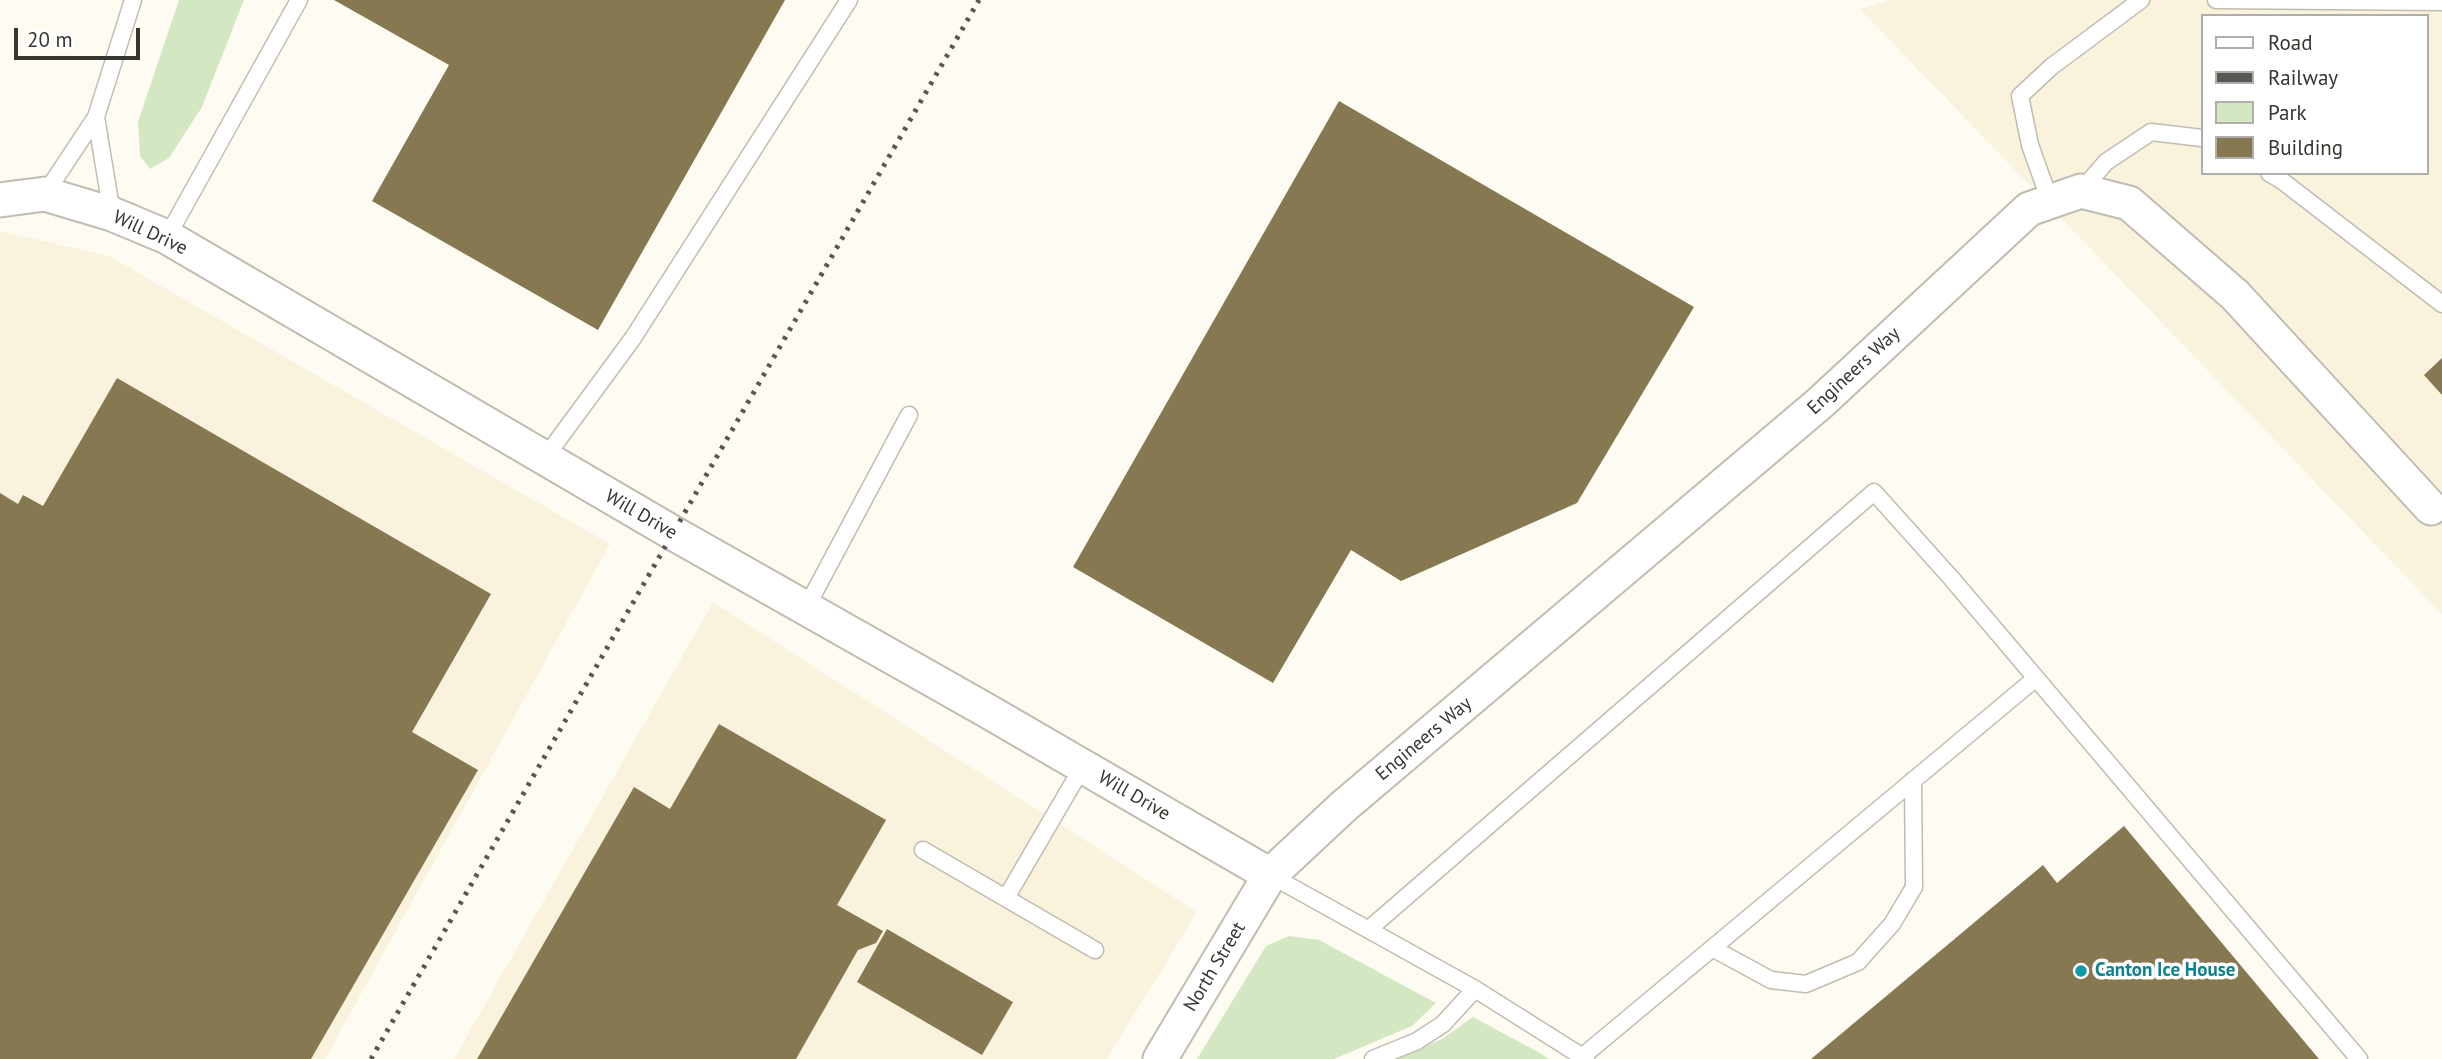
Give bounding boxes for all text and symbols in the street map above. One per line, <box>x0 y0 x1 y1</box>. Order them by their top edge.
scale bar <box>18 14 144 58</box>
legend <box>2200 14 2428 175</box>
text: 20 m <box>27 26 73 53</box>
text: Road <box>2268 29 2312 56</box>
text: Railway <box>2268 64 2338 91</box>
text: Park <box>2268 99 2307 126</box>
text: Building <box>2268 134 2343 161</box>
street label: Will Drive <box>109 206 191 260</box>
street label: Engineers Way <box>1803 322 1905 420</box>
street label: Will Drive <box>601 485 681 545</box>
street label: Engineers Way <box>1371 692 1477 786</box>
street label: Will Drive <box>1094 766 1174 826</box>
street label: North Street <box>1179 918 1251 1016</box>
place label: Canton Ice House <box>2095 960 2235 982</box>
marker: Canton Ice House <box>2073 963 2089 979</box>

